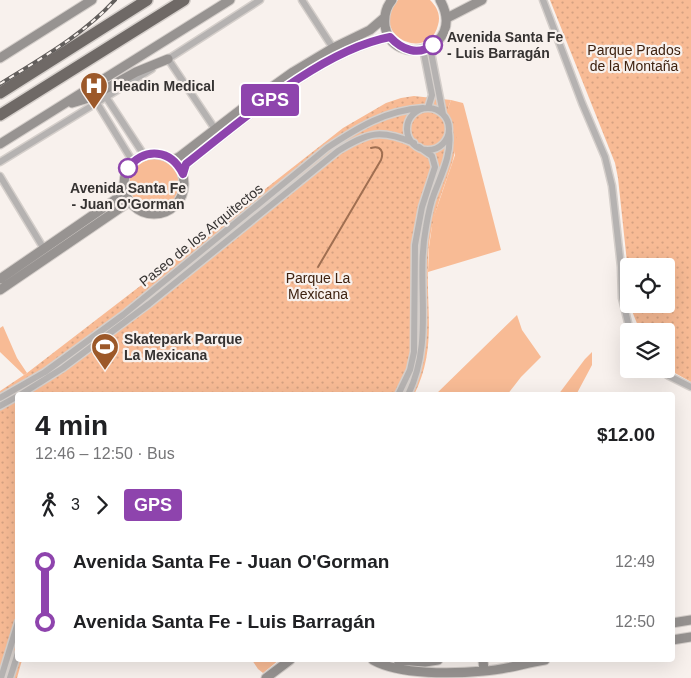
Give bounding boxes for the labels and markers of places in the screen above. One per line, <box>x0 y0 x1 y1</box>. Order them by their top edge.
place label: Avenida Santa Fe - Luis Barragán <box>447 29 563 61</box>
marker: Avenida Santa Fe - Luis Barragán <box>423 35 443 55</box>
hospital icon: Headin Medical <box>79 71 109 110</box>
place label: Headin Medical <box>113 78 215 94</box>
marker: Avenida Santa Fe - Juan O'Gorman <box>118 158 138 178</box>
place label: Avenida Santa Fe - Juan O'Gorman <box>70 180 186 212</box>
place label: Skatepark Parque La Mexicana <box>124 331 242 363</box>
sports icon: Skatepark Parque La Mexicana <box>90 332 120 371</box>

